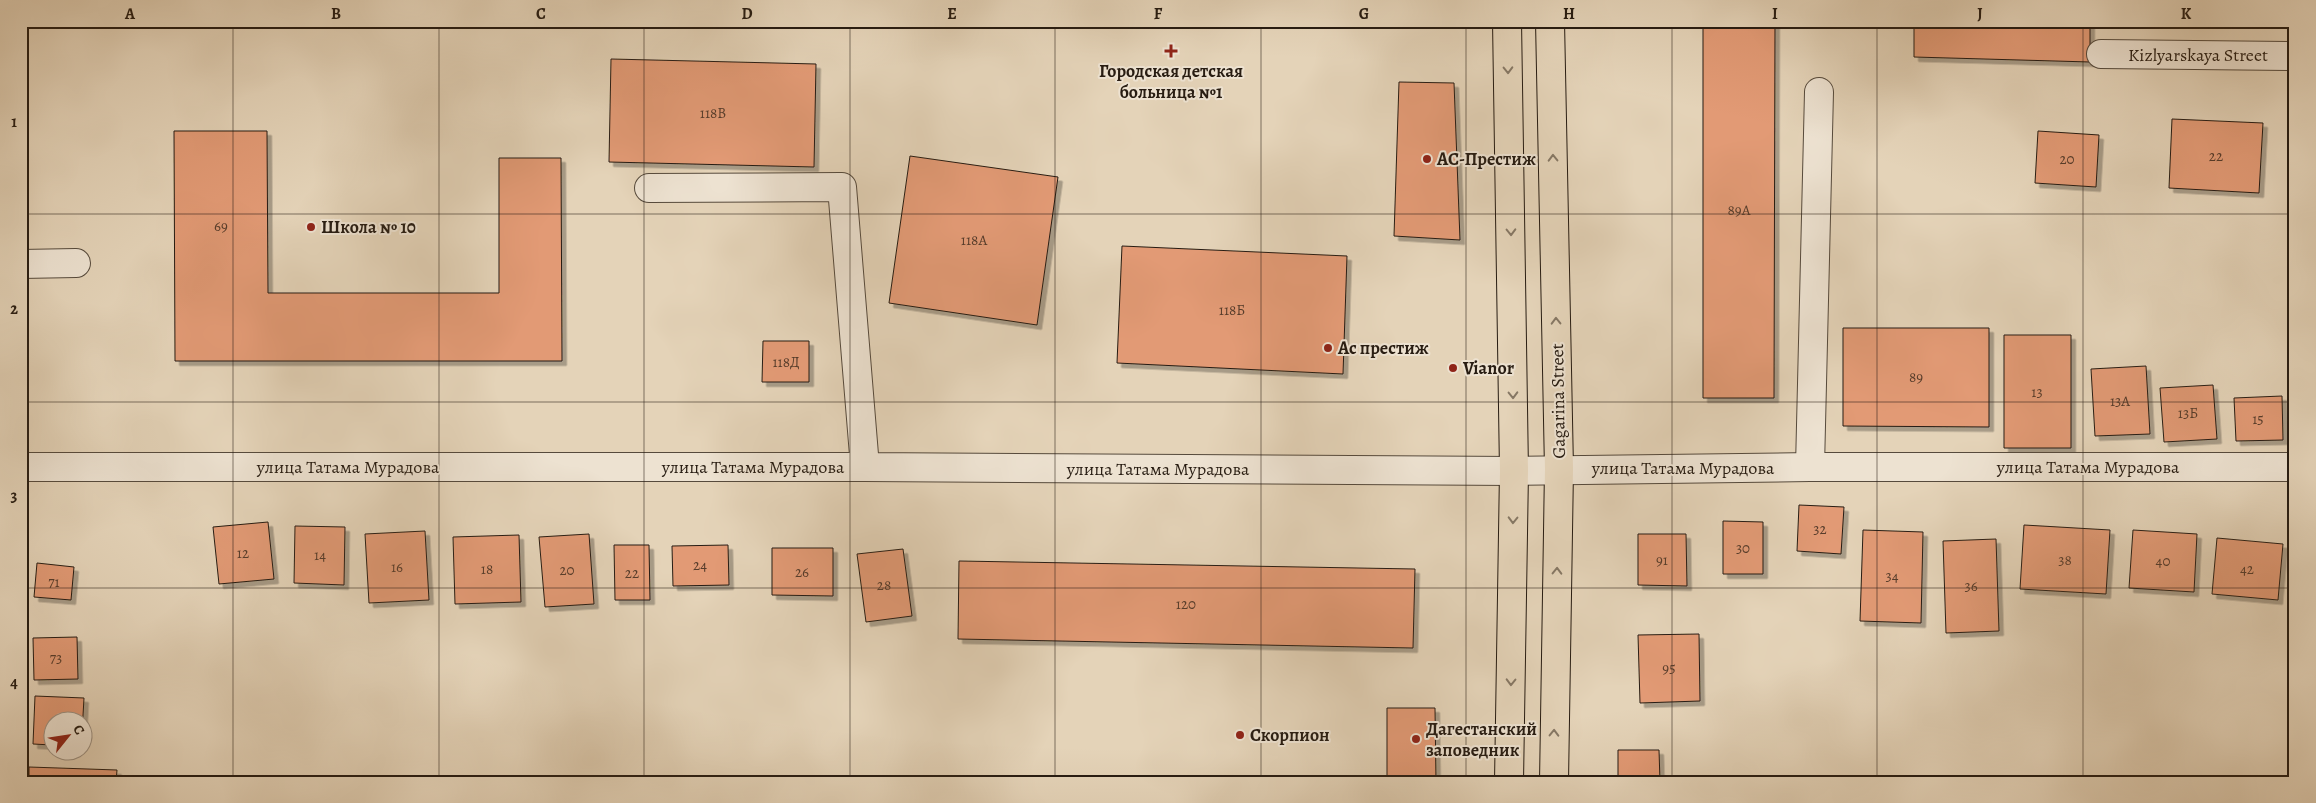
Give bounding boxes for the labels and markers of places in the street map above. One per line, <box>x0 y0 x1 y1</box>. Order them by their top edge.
marker: Городская детская больница №1 <box>1164 44 1178 58</box>
place label: Городская детская больница №1 <box>1099 59 1243 104</box>
place label: АС-Престиж <box>1436 147 1536 171</box>
marker: АС-Престиж <box>1421 153 1433 165</box>
place label: Школа № 10 <box>321 215 416 239</box>
marker: Школа № 10 <box>305 221 317 233</box>
place label: Ас престиж <box>1337 336 1429 360</box>
marker: Ас престиж <box>1322 342 1334 354</box>
place label: Vianor <box>1462 356 1515 380</box>
marker: Vianor <box>1447 362 1459 374</box>
place label: Дагестанский заповедник <box>1426 717 1537 762</box>
place label: Скорпион <box>1250 723 1330 747</box>
marker: Скорпион <box>1234 729 1246 741</box>
marker: Дагестанский заповедник <box>1410 733 1422 745</box>

